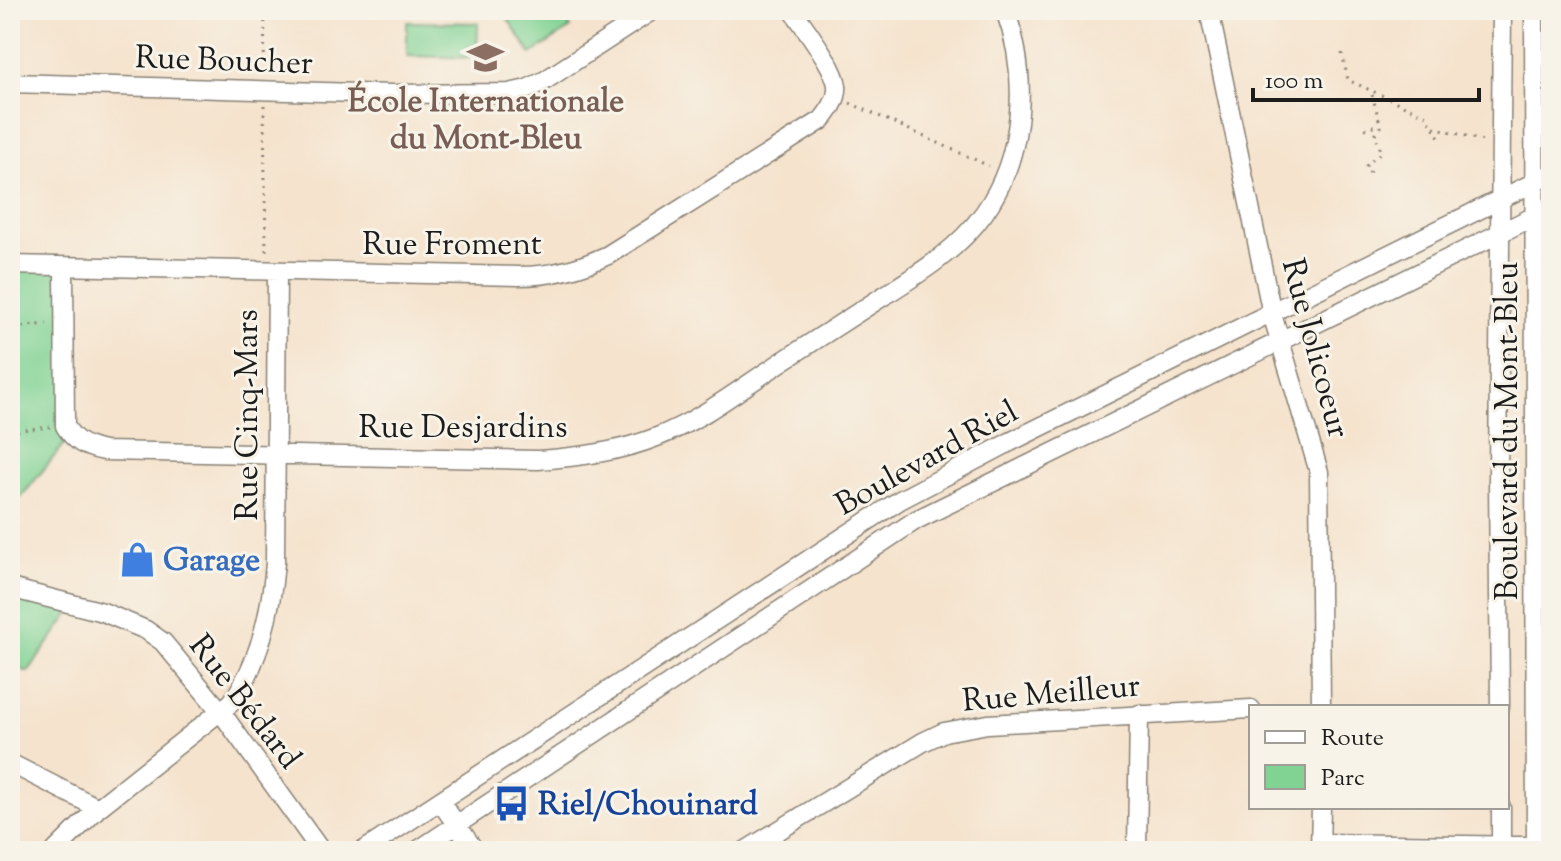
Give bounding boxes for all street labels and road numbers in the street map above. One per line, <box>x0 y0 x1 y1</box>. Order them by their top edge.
street label: Rue Boucher <box>134 36 314 88</box>
street label: Rue Froment <box>362 223 542 269</box>
street label: Rue Jolicoeur <box>1268 254 1360 444</box>
street label: Boulevard du Mont-Bleu <box>1486 262 1532 600</box>
street label: Rue Cinq-Mars <box>226 309 272 521</box>
street label: Boulevard Riel <box>828 390 1027 529</box>
street label: Rue Desjardins <box>359 406 568 452</box>
street label: Rue Bédard <box>176 626 311 780</box>
street label: Rue Meilleur <box>961 664 1142 726</box>

